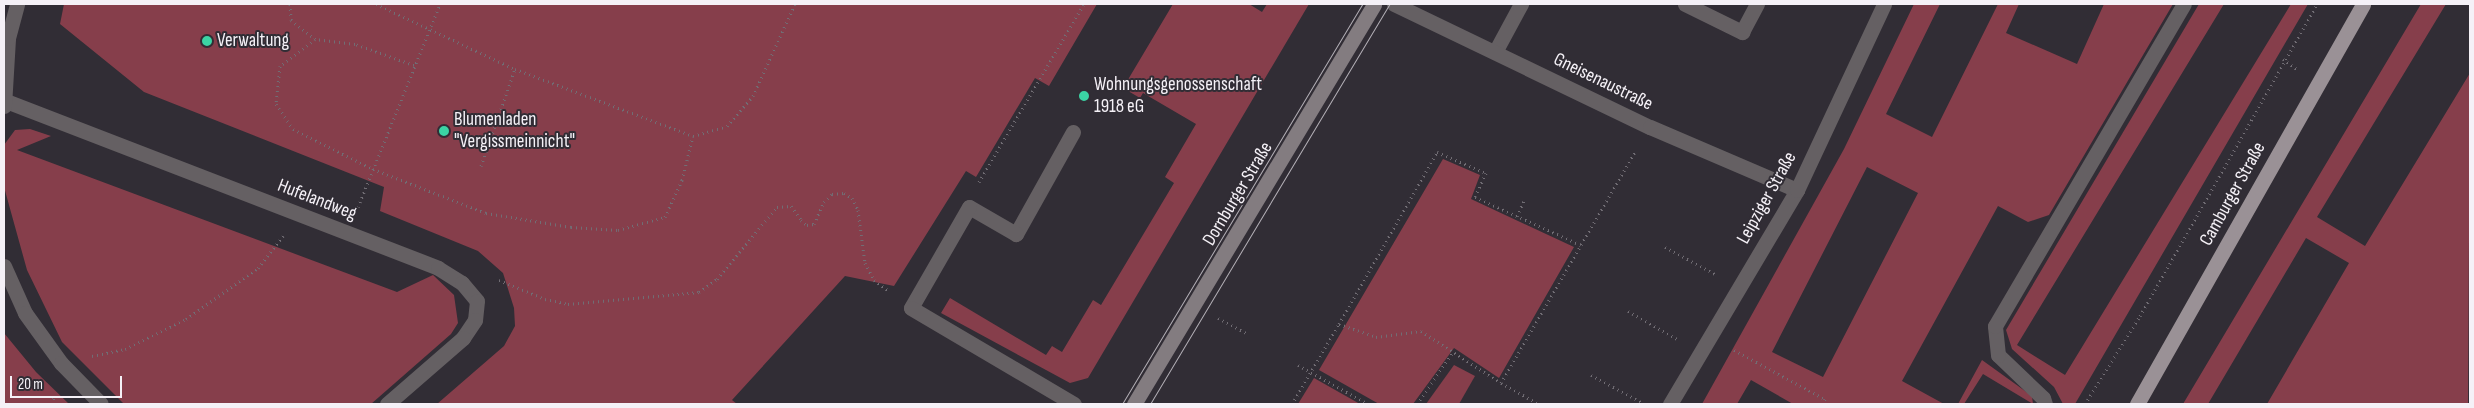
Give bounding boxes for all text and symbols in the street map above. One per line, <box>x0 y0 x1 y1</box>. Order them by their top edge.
place label: Verwaltung <box>217 30 289 52</box>
marker: Verwaltung <box>201 35 213 47</box>
street label: Gneisenaustraße <box>1550 48 1656 116</box>
place label: Wohnungsgenossenschaft 1918 eG <box>1094 74 1262 118</box>
marker: Wohnungsgenossenschaft 1918 eG <box>1078 90 1090 102</box>
place label: Blumenladen "Vergissmeinnicht" <box>454 109 575 153</box>
marker: Blumenladen "Vergissmeinnicht" <box>438 125 450 137</box>
street label: Dornburger Straße <box>1198 138 1278 250</box>
street label: Camburger Straße <box>2195 138 2271 250</box>
street label: Leipziger Straße <box>1732 148 1802 248</box>
street label: Hufelandweg <box>274 174 360 226</box>
scale bar <box>12 366 125 398</box>
text: 20 m <box>18 375 43 394</box>

